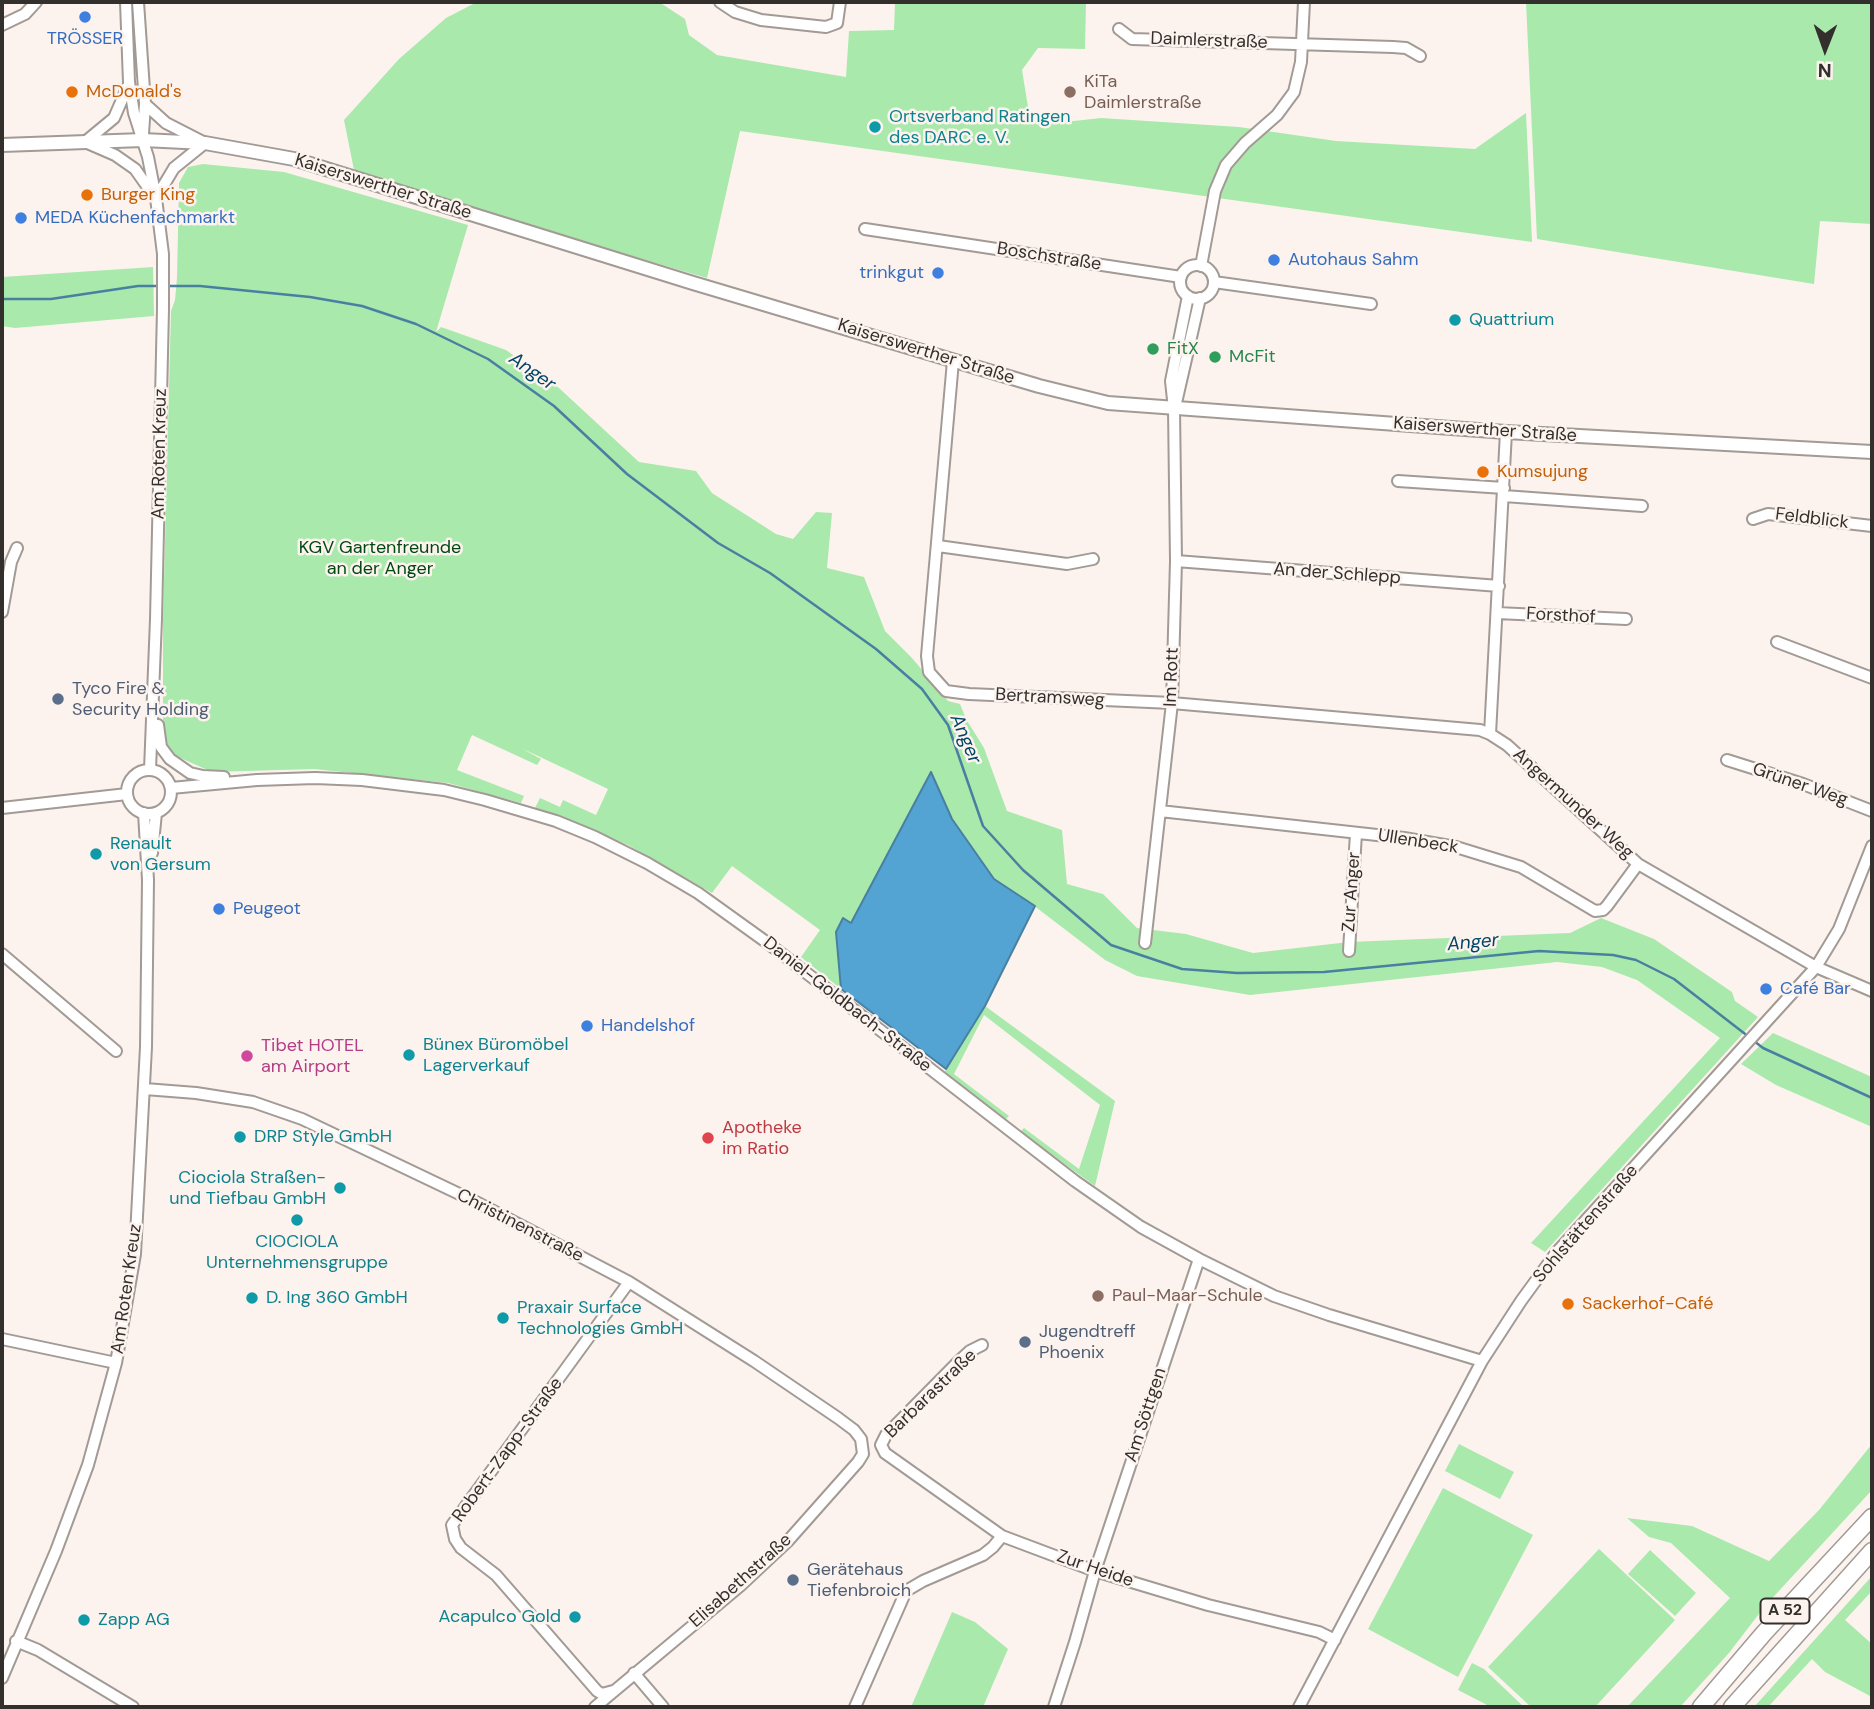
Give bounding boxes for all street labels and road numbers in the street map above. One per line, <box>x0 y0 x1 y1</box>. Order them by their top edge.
street label: Daimlerstraße <box>1150 28 1268 54</box>
street label: Kaiserswerther Straße <box>292 150 474 224</box>
street label: Boschstraße <box>995 238 1103 276</box>
street label: Kaiserswerther Straße <box>835 315 1017 389</box>
street label: Am Roten Kreuz <box>148 388 172 520</box>
street label: Kaiserswerther Straße <box>1392 413 1578 447</box>
street label: Feldblick <box>1774 504 1850 534</box>
street label: An der Schlepp <box>1272 559 1402 589</box>
street label: Forsthof <box>1526 603 1596 629</box>
street label: Im Rott <box>1160 647 1184 707</box>
street label: Bertramsweg <box>995 684 1105 712</box>
street label: Angermunder Weg <box>1508 744 1638 864</box>
street label: Grüner Weg <box>1750 759 1850 811</box>
street label: Ullenbeck <box>1376 825 1460 859</box>
street label: Zur Anger <box>1338 851 1366 933</box>
street label: Daniel-Goldbach-Straße <box>759 933 935 1077</box>
street label: Sohlstättenstraße <box>1529 1161 1643 1287</box>
street label: Christinenstraße <box>453 1185 587 1267</box>
street label: Am Roten Kreuz <box>107 1223 147 1355</box>
street label: Barbarastraße <box>881 1345 981 1443</box>
street label: Am Söttgen <box>1121 1365 1171 1465</box>
street label: Robert-Zapp-Straße <box>448 1374 568 1526</box>
street label: Elisabethstraße <box>685 1529 797 1633</box>
street label: Zur Heide <box>1054 1546 1136 1592</box>
road number: A 52 <box>1760 1598 1810 1624</box>

